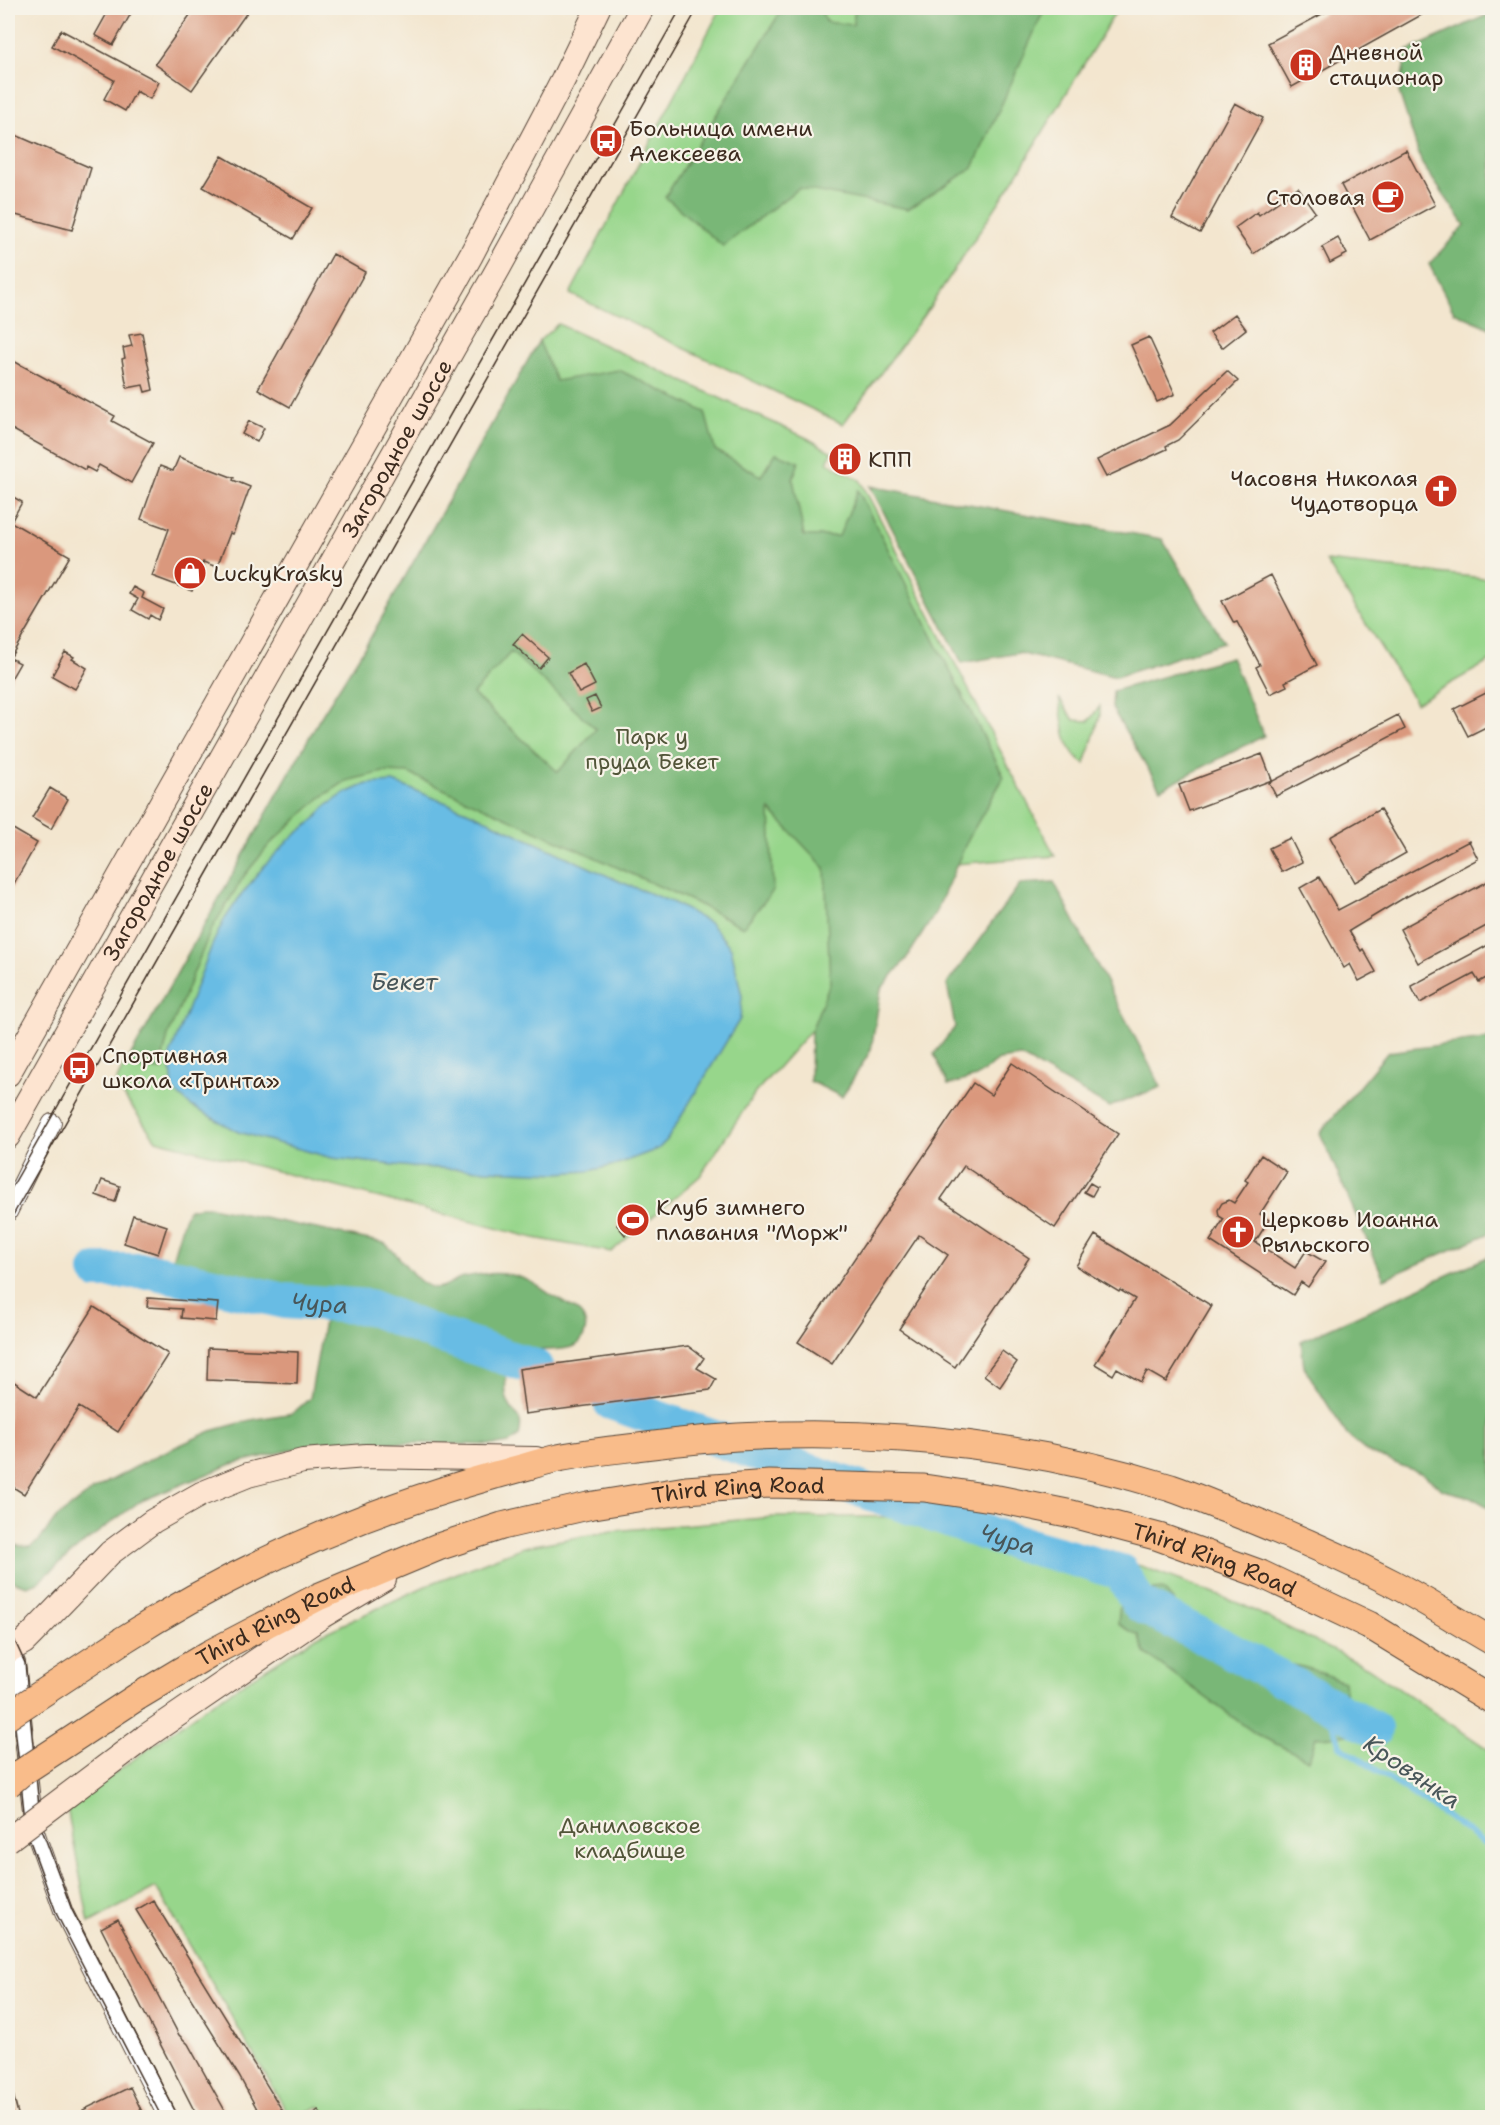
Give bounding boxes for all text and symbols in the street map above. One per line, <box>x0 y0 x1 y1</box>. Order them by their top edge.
place label: Дневной стационар <box>1329 38 1444 92</box>
building icon: Дневной стационар <box>1288 47 1324 83</box>
place label: Больница имени Алексеева <box>629 114 813 168</box>
bus stop icon: Больница имени Алексеева <box>588 123 624 159</box>
cafe icon: Столовая <box>1370 179 1406 215</box>
place label: Столовая <box>1266 183 1365 212</box>
street label: Загородное шоссе <box>335 354 459 543</box>
building icon: КПП <box>827 441 863 477</box>
place label: КПП <box>868 445 912 474</box>
place label: Часовня Николая Чудотворца <box>1230 464 1418 518</box>
church icon: Часовня Николая Чудотворца <box>1423 473 1459 509</box>
shop icon: LuckyKrasky <box>172 555 208 591</box>
place label: LuckyKrasky <box>213 559 343 588</box>
park label: Парк у пруда Бекет <box>585 722 720 776</box>
street label: Загородное шоссе <box>96 777 219 966</box>
water label: Бекет <box>370 966 439 998</box>
place label: Спортивная школа «Тринта» <box>102 1041 280 1095</box>
bus stop icon: Спортивная школа «Тринта» <box>61 1050 97 1086</box>
place label: Клуб зимнего плавания "Морж" <box>656 1193 848 1247</box>
sports icon: Клуб зимнего плавания "Морж" <box>615 1202 651 1238</box>
place label: Церковь Иоанна Рыльского <box>1261 1205 1438 1259</box>
church icon: Церковь Иоанна Рыльского <box>1220 1214 1256 1250</box>
water label: Чура <box>290 1285 349 1321</box>
street label: Third Ring Road <box>650 1470 825 1510</box>
water label: Чура <box>975 1516 1039 1563</box>
street label: Third Ring Road <box>1129 1516 1301 1603</box>
street label: Third Ring Road <box>191 1569 359 1673</box>
water label: Кровянка <box>1357 1728 1467 1816</box>
park label: Даниловское кладбище <box>559 1811 701 1865</box>

